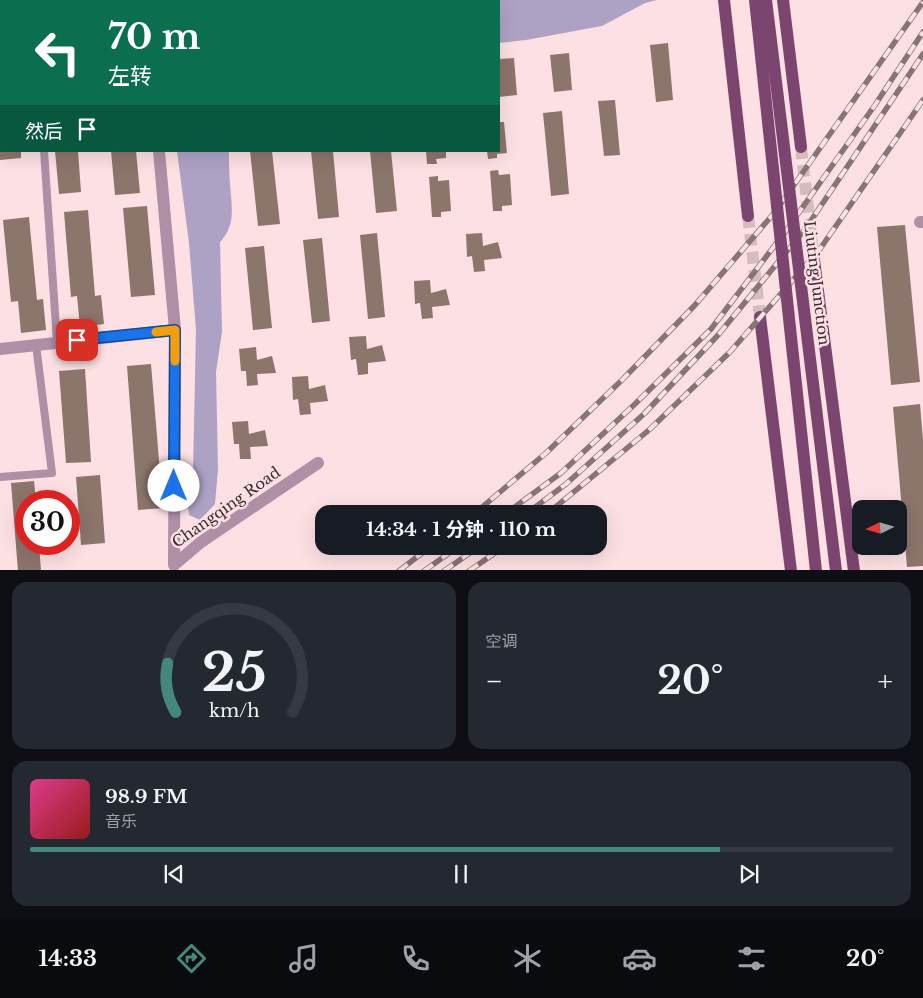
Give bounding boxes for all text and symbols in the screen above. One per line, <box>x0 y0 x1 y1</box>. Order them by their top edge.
text: 70 m <box>108 15 201 58</box>
icon: left <box>25 20 90 85</box>
text: 左转 <box>108 63 152 90</box>
icon: arrive <box>73 115 101 143</box>
text: 然后 <box>25 120 63 143</box>
street label: Liuting Junction <box>800 220 834 346</box>
pin <box>56 319 98 361</box>
icon: arrive <box>63 326 91 354</box>
position arrow <box>147 459 199 511</box>
street label: Changqing Road <box>168 462 284 552</box>
speed limit sign: 30 <box>15 490 80 555</box>
north arrow <box>852 500 908 555</box>
map controls <box>852 500 907 555</box>
text: 14:34 · 1 分钟 · 110 m <box>366 518 556 541</box>
text: 空调 <box>486 631 518 651</box>
text: 25 <box>201 641 266 705</box>
text: 20° <box>657 657 723 704</box>
text: − <box>486 664 503 699</box>
text: + <box>878 664 893 699</box>
text: km/h <box>208 700 259 722</box>
text: 98.9 FM <box>105 785 188 808</box>
text: 音乐 <box>105 811 137 831</box>
icon: previous <box>160 860 188 888</box>
icon: pause <box>447 860 475 888</box>
icon: next <box>735 860 763 888</box>
icon: directions <box>174 941 209 976</box>
icon: music <box>286 941 321 976</box>
icon: phone <box>398 941 433 976</box>
icon: climate <box>510 941 545 976</box>
icon: car <box>622 941 657 976</box>
icon: filters <box>734 941 769 976</box>
text: 14:33 <box>39 945 97 972</box>
text: 20° <box>846 945 884 972</box>

